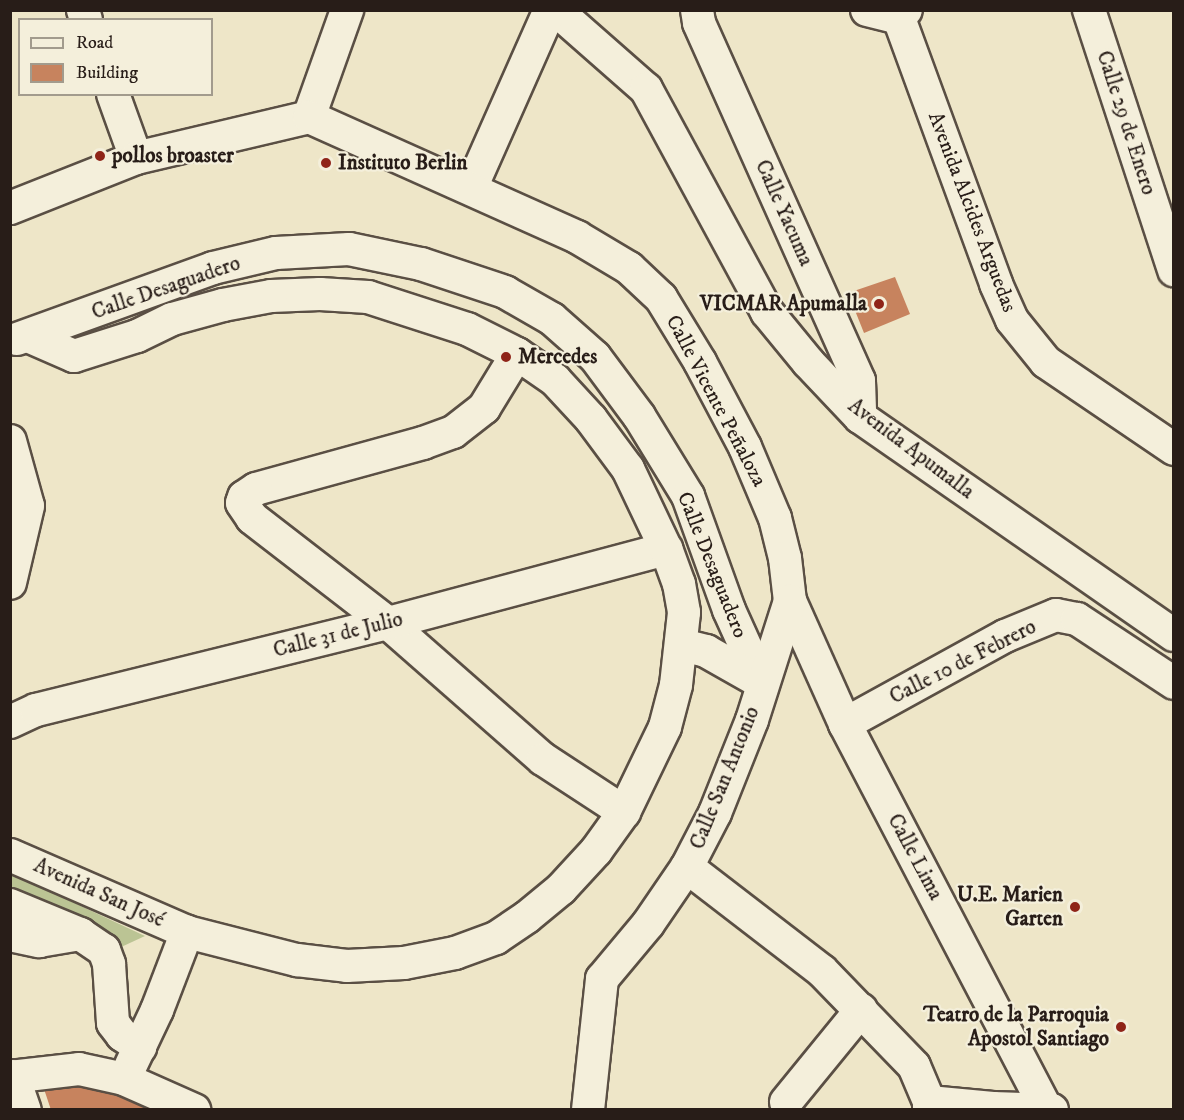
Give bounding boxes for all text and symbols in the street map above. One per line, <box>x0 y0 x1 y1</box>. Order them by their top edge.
legend <box>18 18 213 96</box>
text: Road <box>76 32 113 54</box>
street label: Calle 29 de Enero <box>1091 48 1161 198</box>
text: Building <box>76 62 138 84</box>
street label: Avenida Alcides Arguedas <box>922 108 1022 316</box>
place label: pollos broaster <box>112 143 234 169</box>
marker: pollos broaster <box>93 149 107 163</box>
place label: Instituto Berlin <box>338 150 467 176</box>
marker: Instituto Berlin <box>319 156 333 170</box>
street label: Calle Yacuma <box>749 156 819 270</box>
street label: Calle Desaguadero <box>88 251 244 325</box>
place label: VICMAR Apumalla <box>700 291 867 317</box>
marker: VICMAR Apumalla <box>872 297 886 311</box>
street label: Calle Vicente Peñaloza <box>660 311 772 491</box>
place label: Mercedes <box>518 344 597 370</box>
marker: Mercedes <box>499 350 513 364</box>
street label: Avenida Apumalla <box>843 393 979 505</box>
street label: Calle Desaguadero <box>671 488 753 642</box>
street label: Calle 31 de Julio <box>271 607 405 663</box>
street label: Calle 10 de Febrero <box>886 614 1040 710</box>
street label: Calle San Antonio <box>685 703 765 853</box>
street label: Calle Lima <box>882 810 948 904</box>
street label: Avenida San José <box>30 853 168 933</box>
place label: U.E. Marien Garten <box>957 882 1063 932</box>
marker: U.E. Marien Garten <box>1068 900 1082 914</box>
place label: Teatro de la Parroquia Apostol Santiago <box>923 1002 1109 1052</box>
marker: Teatro de la Parroquia Apostol Santiago <box>1114 1020 1128 1034</box>

